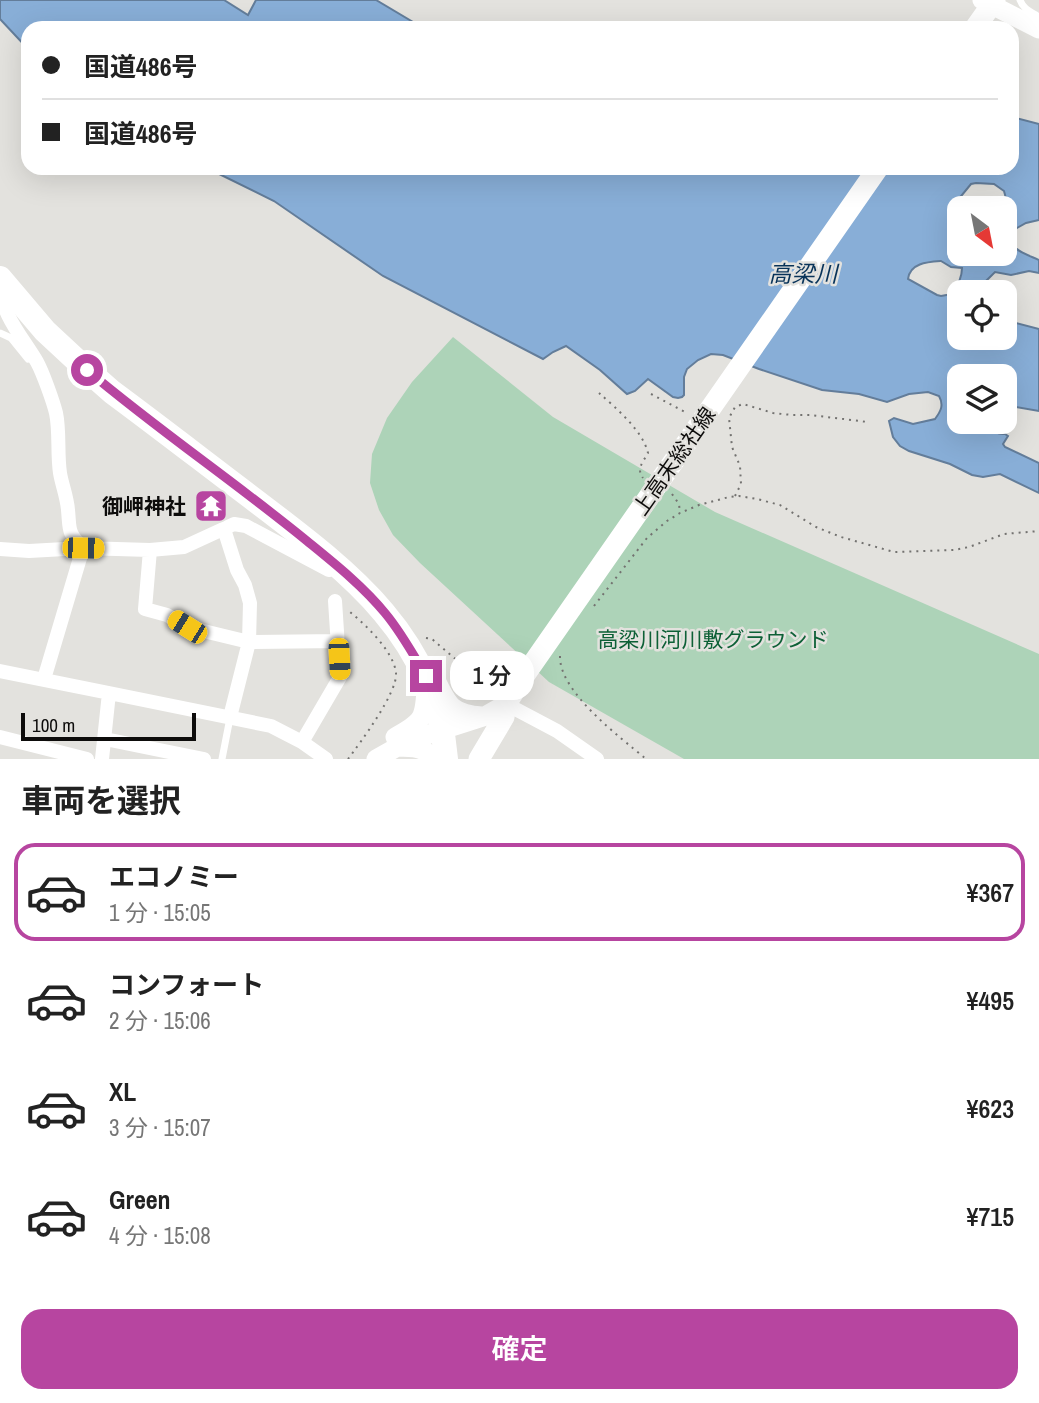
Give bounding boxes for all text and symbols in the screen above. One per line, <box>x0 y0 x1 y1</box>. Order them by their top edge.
text: 国道486号 <box>84 49 198 84</box>
text: 国道486号 <box>84 116 198 151</box>
north arrow <box>947 196 1017 266</box>
map controls <box>947 196 1017 434</box>
water label: 高梁川 <box>769 258 841 289</box>
button: locate <box>947 280 1017 350</box>
route start <box>71 354 103 386</box>
button: layers <box>947 364 1017 434</box>
street label: 上高末総社線 <box>626 401 722 521</box>
temple icon: 御岬神社 <box>192 487 230 525</box>
place label: 御岬神社 <box>102 492 186 521</box>
car <box>62 537 105 559</box>
car <box>164 607 211 647</box>
park label: 高梁川河川敷グラウンド <box>598 625 829 654</box>
car <box>328 637 351 681</box>
callout: 1 分 <box>450 652 534 700</box>
route end <box>410 660 442 692</box>
text: 1 分 <box>473 660 511 691</box>
scale bar <box>21 710 196 742</box>
text: 100 m <box>32 712 75 738</box>
text: 車両を選択 <box>21 779 181 822</box>
text: エコノミー <box>109 859 239 894</box>
icon: car <box>25 861 88 924</box>
text: ¥367 <box>967 875 1014 910</box>
text: 1 分 · 15:05 <box>109 897 211 928</box>
text: コンフォート <box>109 967 264 1002</box>
icon: car <box>25 969 88 1032</box>
text: ¥495 <box>967 983 1014 1018</box>
text: 2 分 · 15:06 <box>109 1005 211 1036</box>
text: XL <box>109 1074 136 1109</box>
icon: car <box>25 1077 88 1140</box>
text: ¥623 <box>967 1091 1014 1126</box>
text: 3 分 · 15:07 <box>109 1112 211 1143</box>
text: Green <box>109 1182 171 1217</box>
icon: car <box>25 1185 88 1248</box>
text: ¥715 <box>967 1199 1014 1234</box>
text: 4 分 · 15:08 <box>109 1220 211 1251</box>
button: 確定 <box>21 1309 1018 1389</box>

